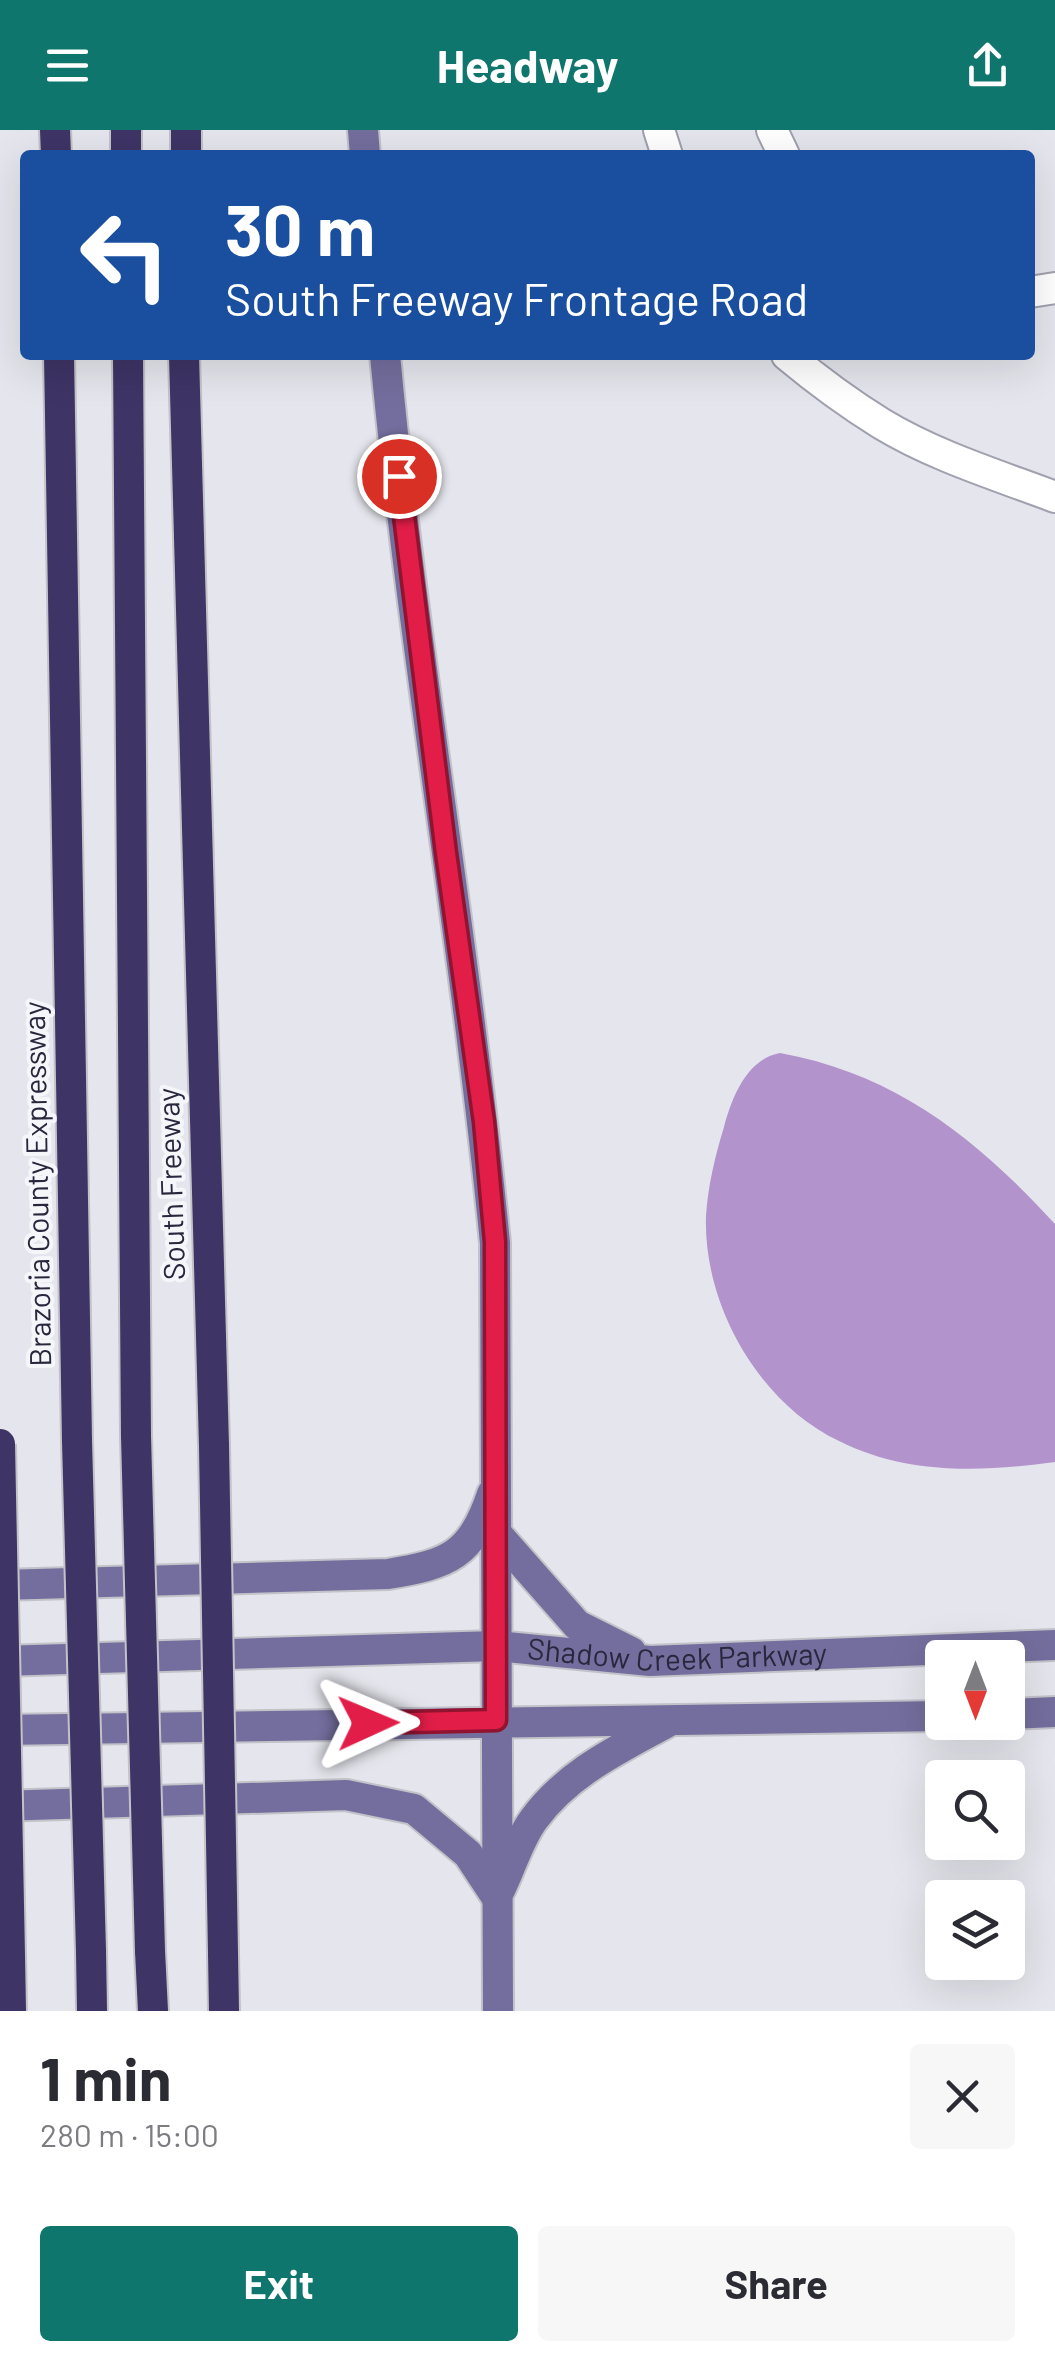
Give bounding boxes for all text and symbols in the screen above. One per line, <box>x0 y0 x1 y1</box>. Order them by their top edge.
icon: menu <box>40 38 95 93</box>
text: Headway <box>437 38 618 92</box>
icon: share <box>960 38 1015 93</box>
text: 30 m <box>225 186 375 270</box>
icon: left <box>60 190 190 320</box>
text: South Freeway Frontage Road <box>225 271 808 325</box>
pin <box>357 434 442 519</box>
icon: arrive <box>372 449 427 504</box>
street label: Brazoria County Expressway <box>15 1001 57 1367</box>
street label: South Freeway <box>149 1087 191 1281</box>
street label: Shadow Creek Parkway <box>526 1629 828 1677</box>
north arrow <box>925 1640 1025 1740</box>
map controls <box>925 1640 1025 1980</box>
position arrow <box>316 1671 420 1775</box>
button: search <box>925 1760 1025 1860</box>
button: layers <box>925 1880 1025 1980</box>
text: 1 min <box>40 2041 171 2113</box>
button: close <box>910 2044 1015 2149</box>
text: 280 m · 15:00 <box>40 2115 219 2153</box>
button: Exit <box>40 2226 518 2341</box>
button: Share <box>538 2226 1015 2341</box>

